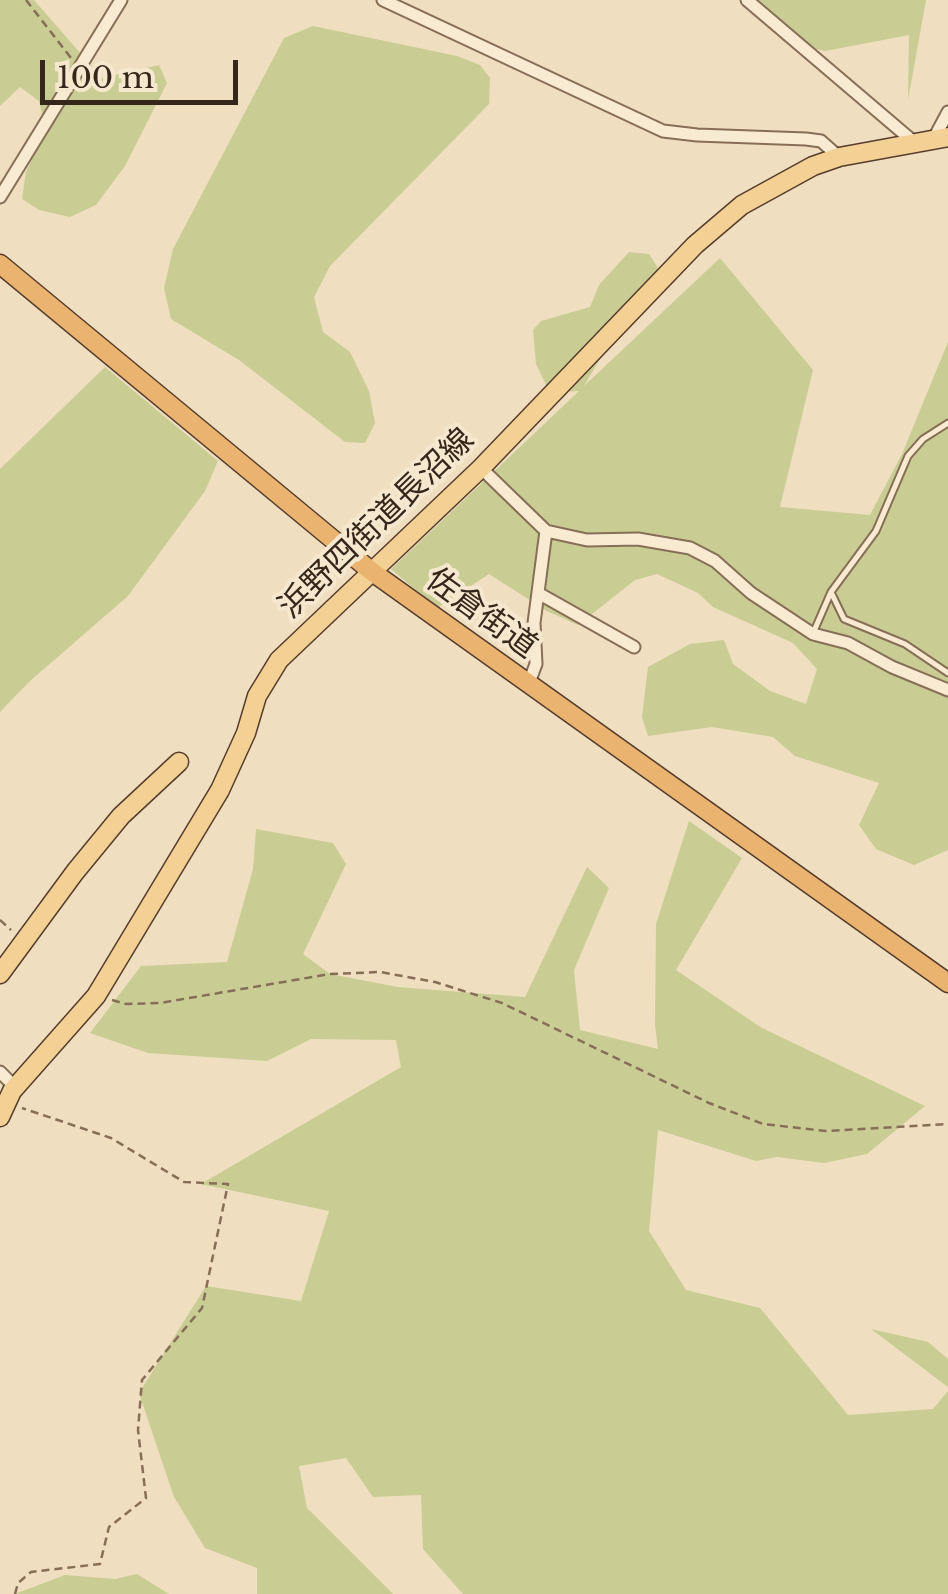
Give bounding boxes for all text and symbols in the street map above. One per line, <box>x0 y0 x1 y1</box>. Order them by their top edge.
scale bar <box>45 40 242 102</box>
text: 100 m <box>57 59 154 96</box>
street label: 浜野四街道長沼線 <box>272 421 482 627</box>
street label: 佐倉街道 <box>418 561 544 667</box>

